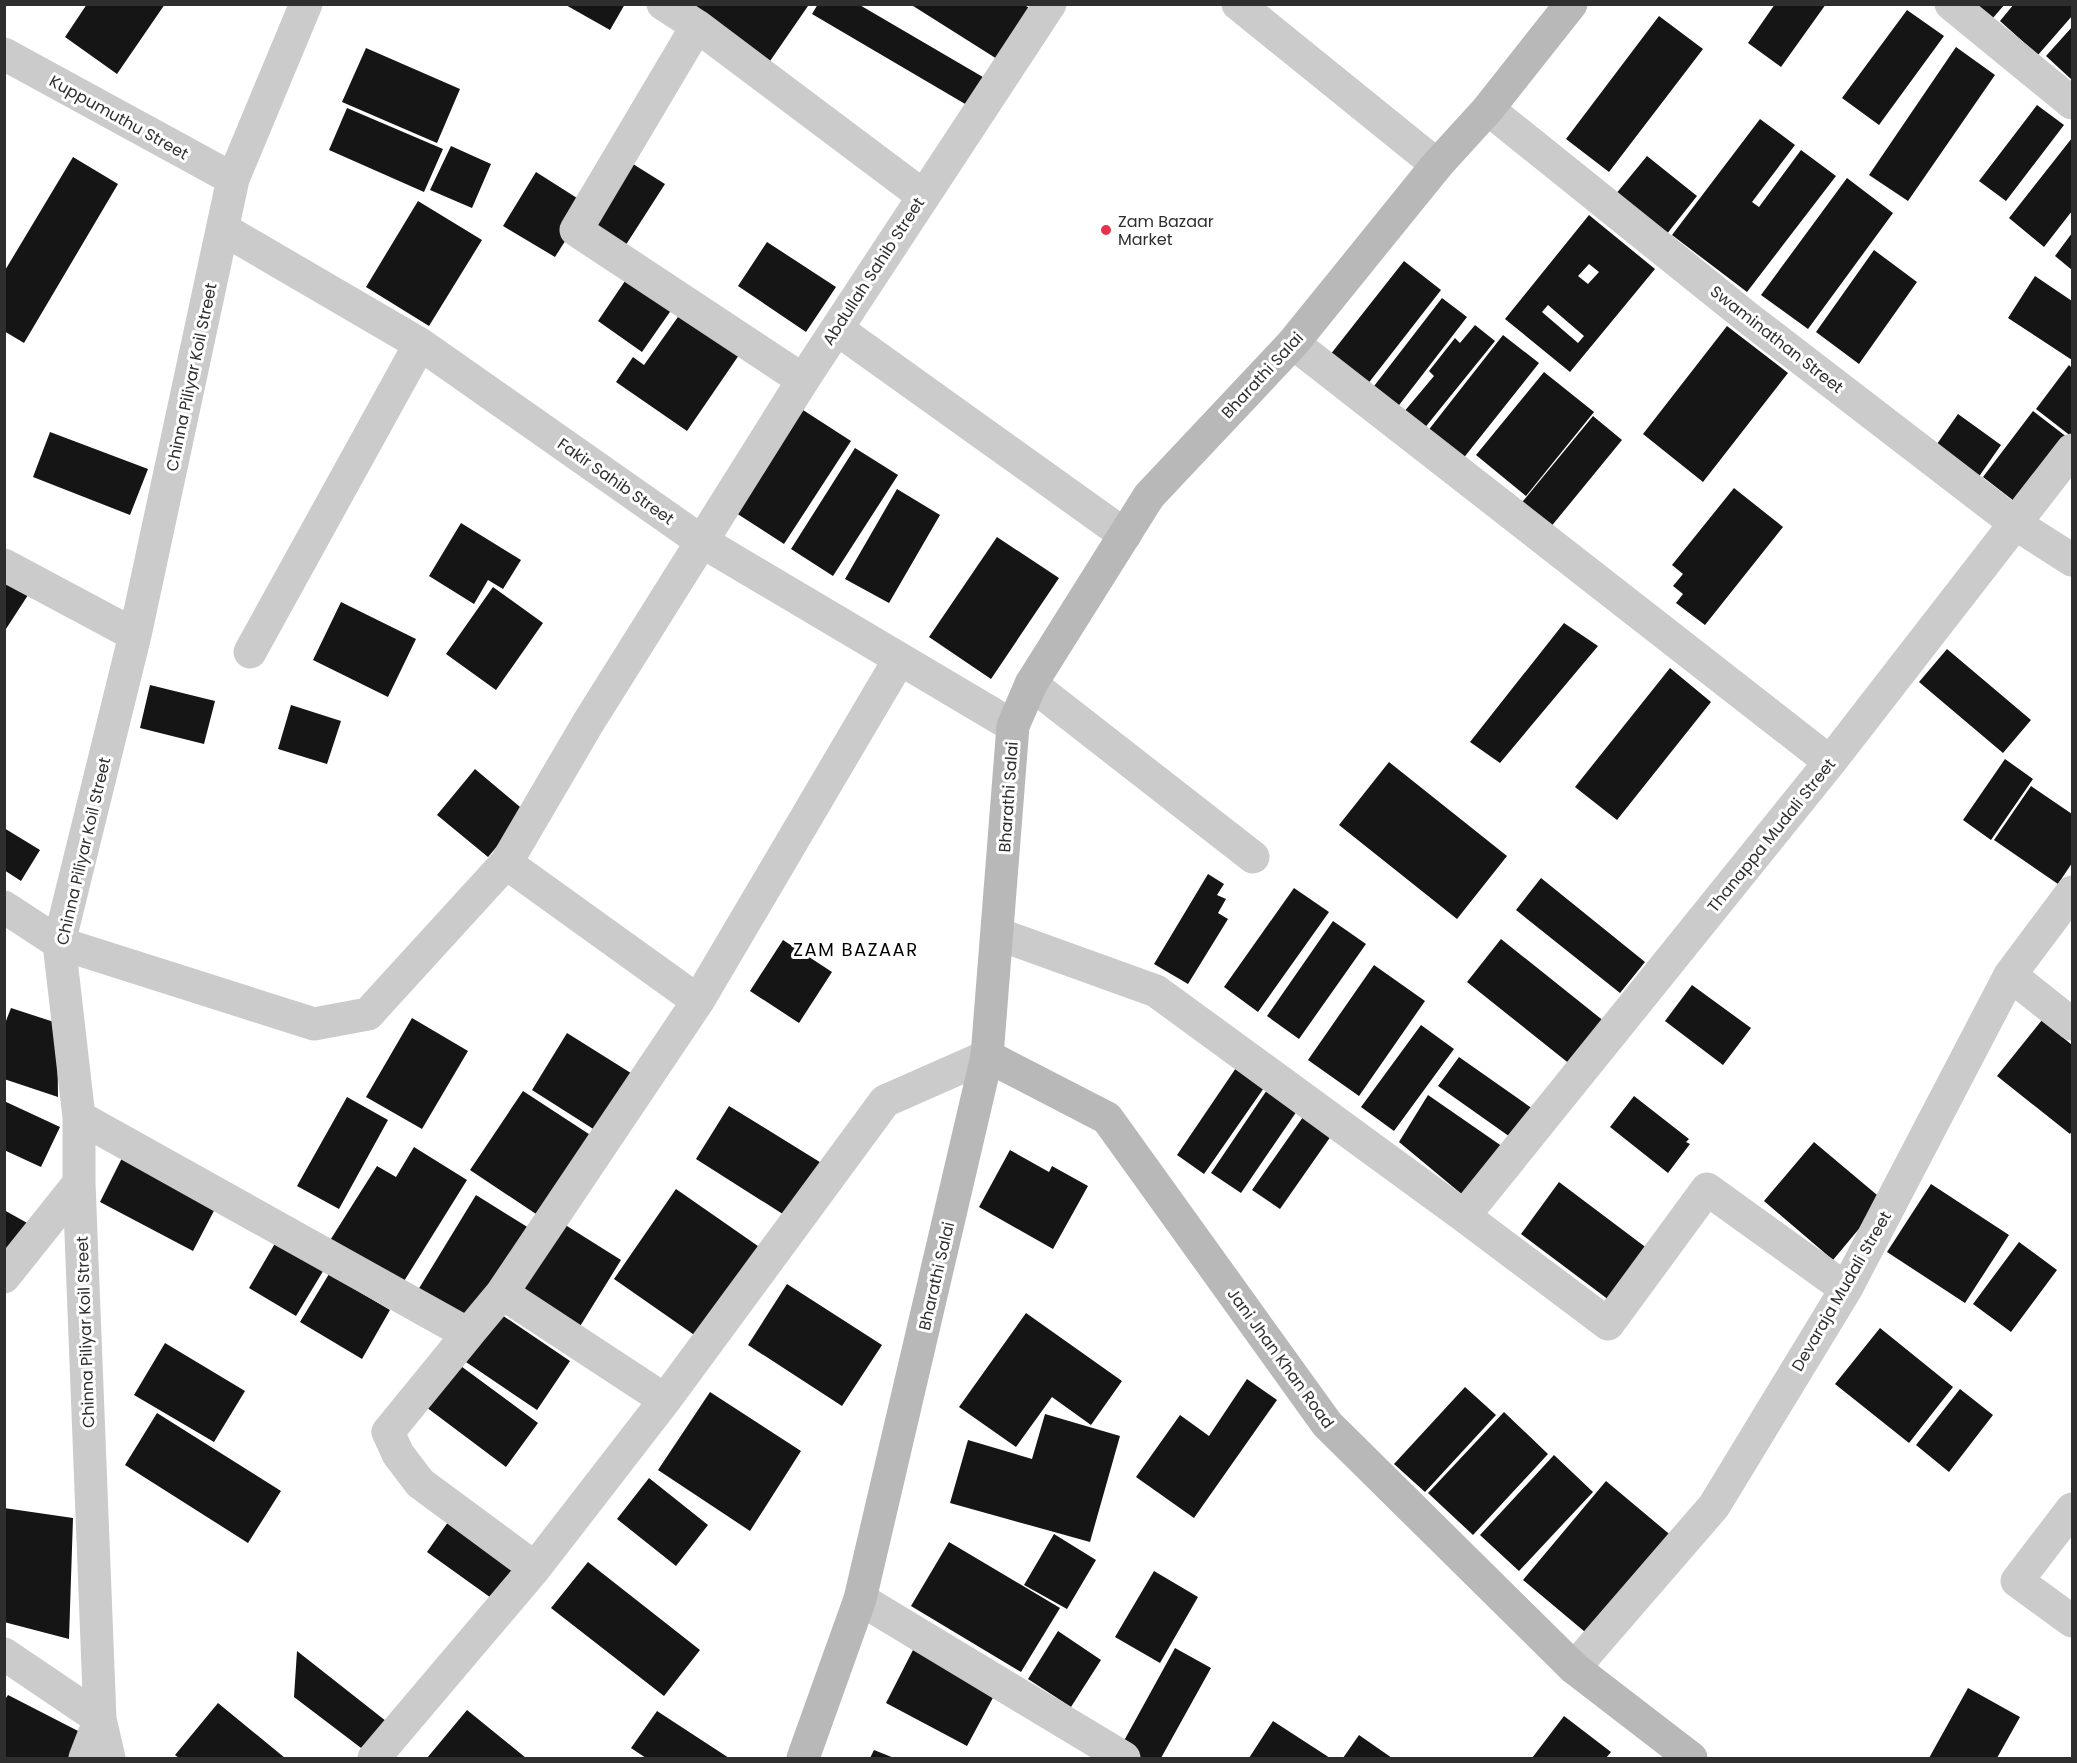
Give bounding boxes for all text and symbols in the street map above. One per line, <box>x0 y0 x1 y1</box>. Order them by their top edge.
street label: Kuppumuthu Street <box>45 70 193 165</box>
street label: Abdullah Sahib Street <box>817 193 930 350</box>
place label: Zam Bazaar Market <box>1118 210 1214 251</box>
marker: Zam Bazaar Market <box>1099 223 1113 237</box>
street label: Swaminathan Street <box>1705 280 1848 399</box>
street label: Chinna Piliyar Koil Street <box>160 281 223 473</box>
street label: Bharathi Salai <box>1216 327 1309 424</box>
street label: Fakir Sahib Street <box>553 433 679 530</box>
street label: Bharathi Salai <box>993 741 1024 853</box>
street label: Thanappa Mudali Street <box>1702 753 1841 917</box>
street label: Chinna Piliyar Koil Street <box>51 755 116 947</box>
district label: ZAM BAZAAR <box>793 937 919 962</box>
street label: Devaraja Mudali Street <box>1786 1207 1897 1376</box>
street label: Bharathi Salai <box>913 1220 960 1333</box>
street label: Chinna Piliyar Koil Street <box>71 1235 100 1428</box>
street label: Jani Jhan Khan Road <box>1222 1283 1339 1433</box>

